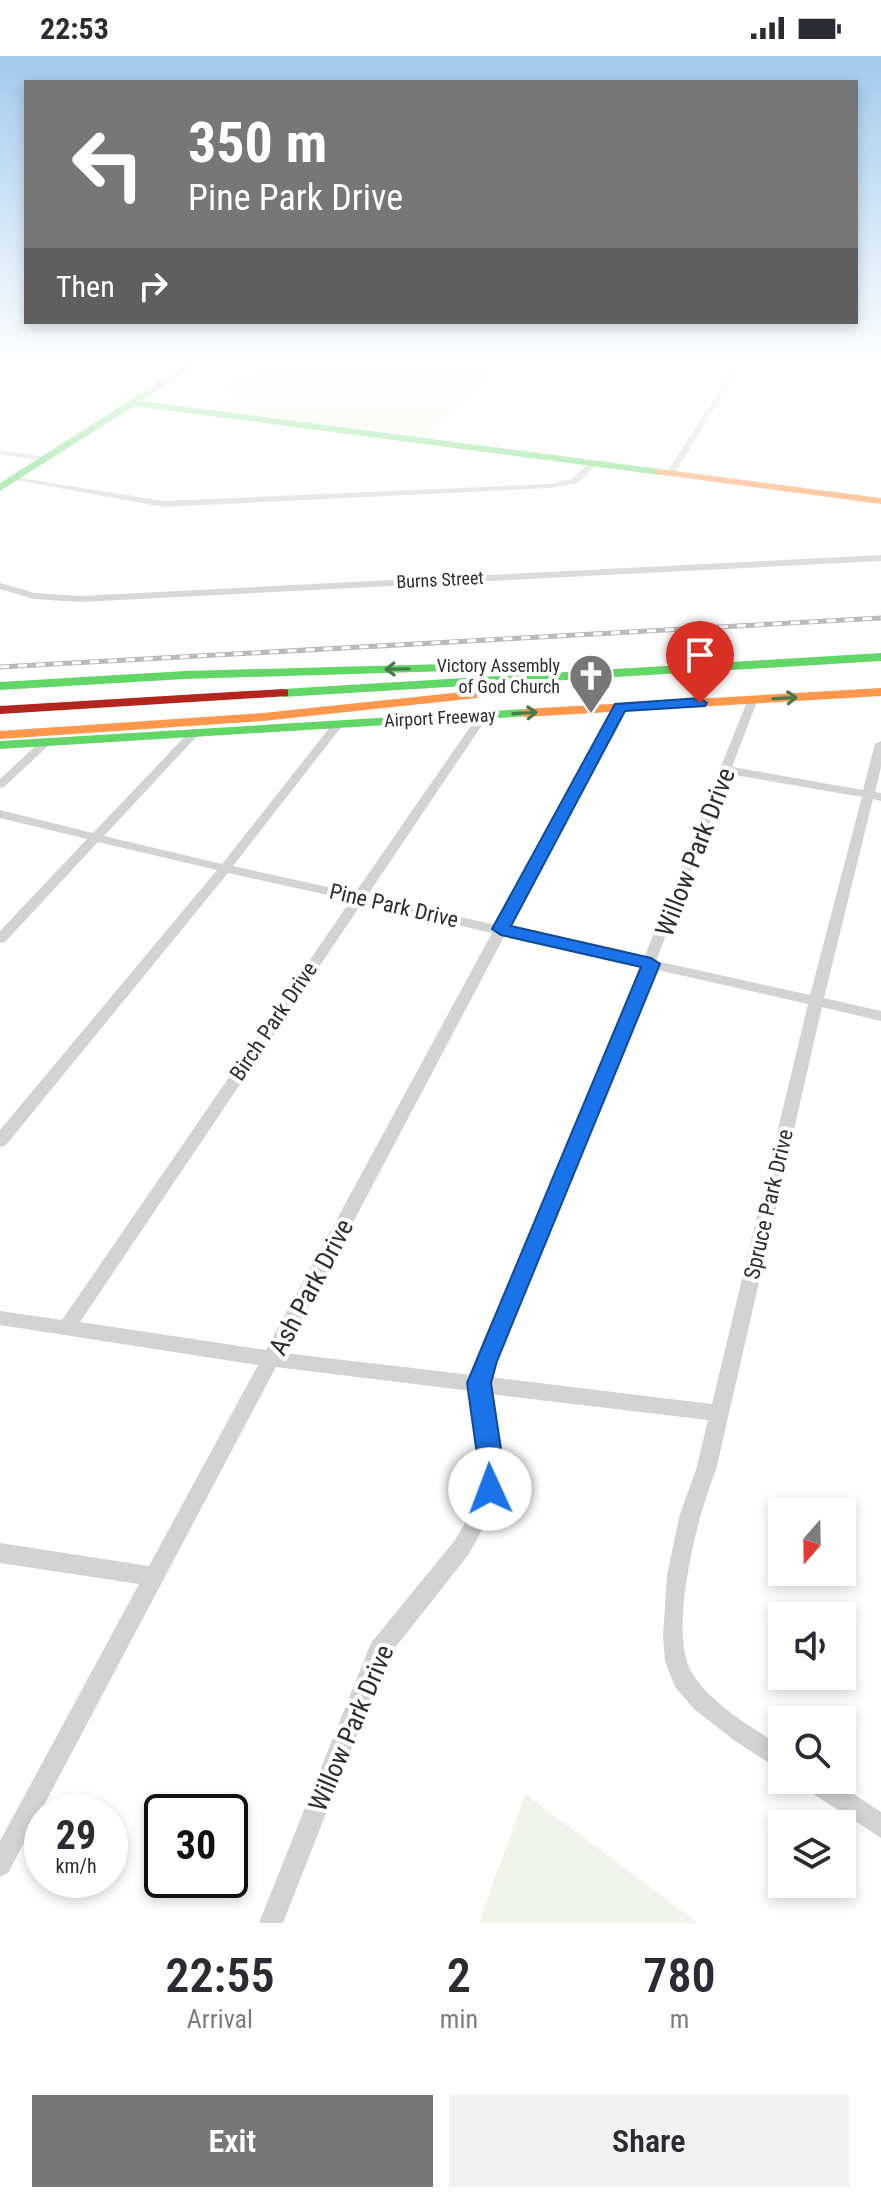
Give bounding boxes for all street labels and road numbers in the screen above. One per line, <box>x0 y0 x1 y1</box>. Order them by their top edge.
street label: Burns Street <box>396 567 484 592</box>
street label: Airport Freeway <box>384 704 497 731</box>
street label: Willow Park Drive <box>649 764 741 940</box>
street label: Pine Park Drive <box>327 879 461 932</box>
street label: Birch Park Drive <box>225 957 322 1085</box>
street label: Spruce Park Drive <box>739 1127 798 1282</box>
street label: Ash Park Drive <box>263 1214 359 1360</box>
street label: Willow Park Drive <box>302 1640 400 1816</box>

